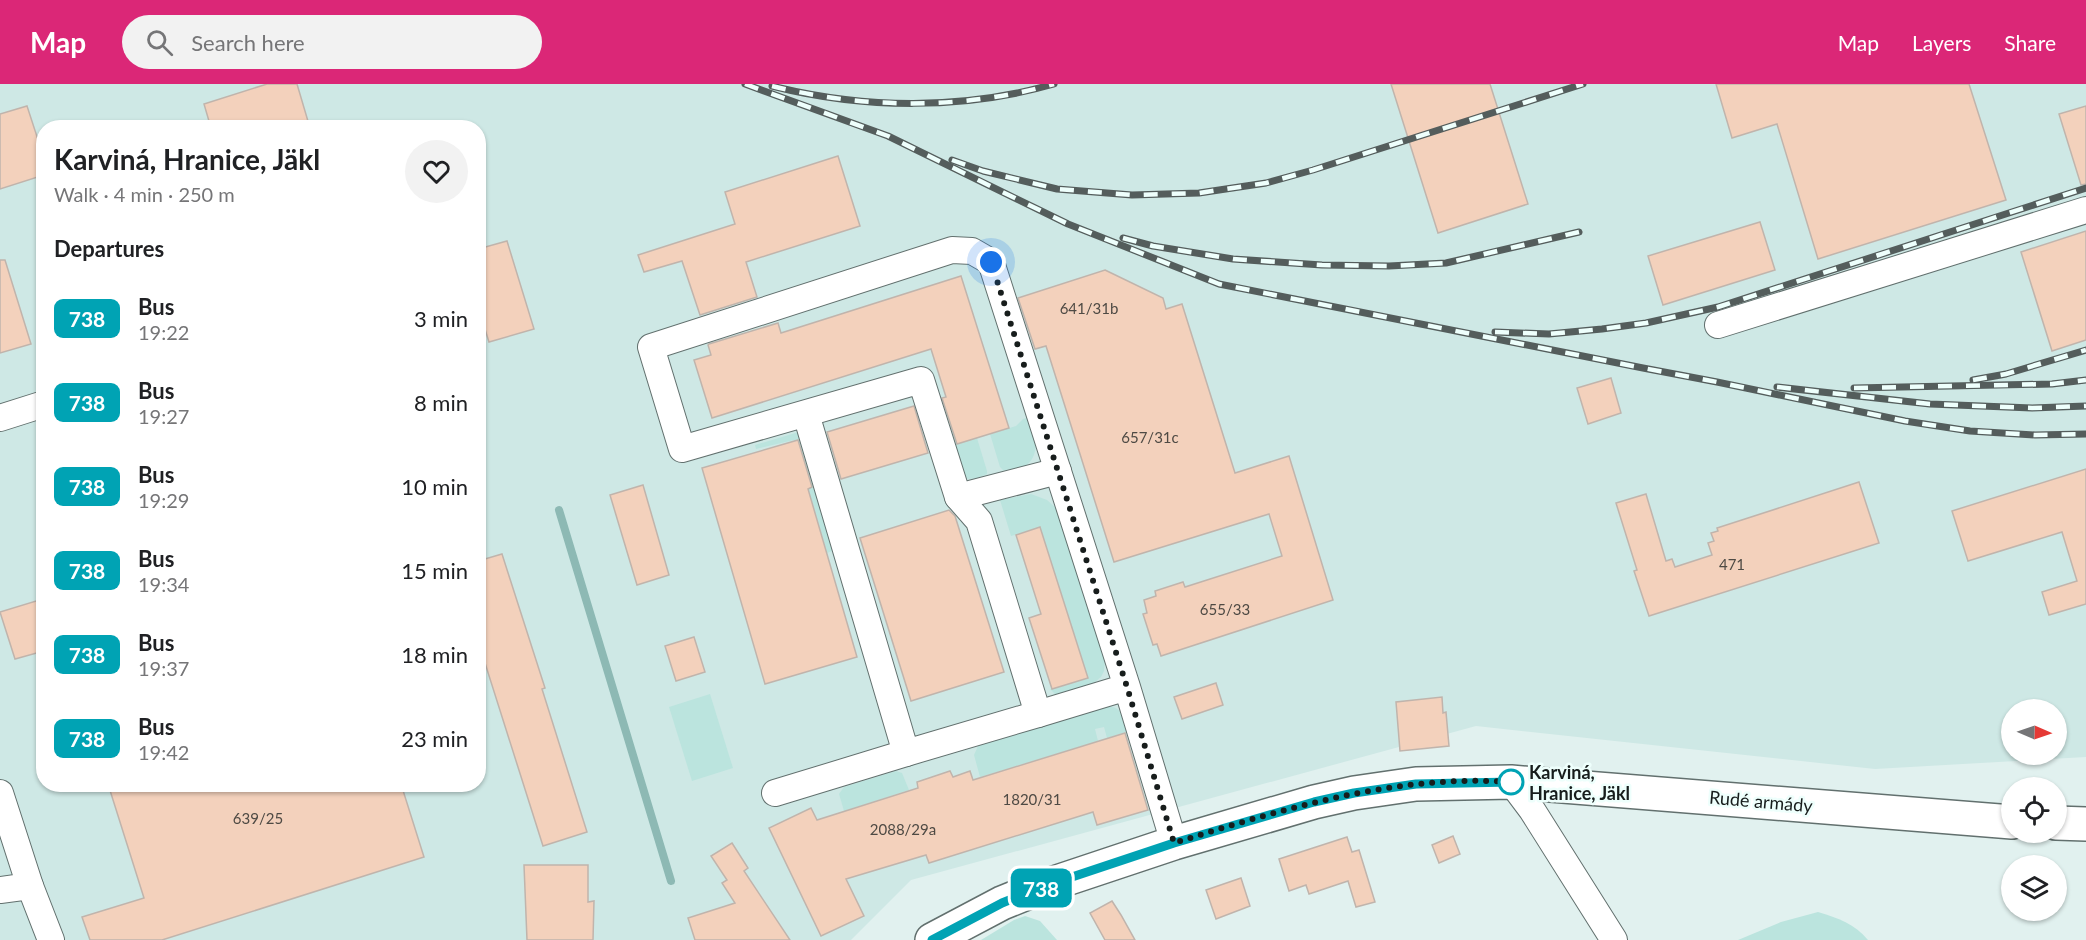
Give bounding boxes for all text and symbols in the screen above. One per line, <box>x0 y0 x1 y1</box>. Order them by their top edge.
search box <box>122 15 542 69</box>
text: Map <box>30 25 86 59</box>
icon: search <box>143 26 176 59</box>
text: Search here <box>191 29 305 56</box>
text: Map <box>1838 30 1879 55</box>
text: Layers <box>1912 30 1971 55</box>
text: Share <box>2004 30 2056 55</box>
button: heart <box>405 140 468 203</box>
text: Karviná, Hranice, Jäkl <box>54 142 320 176</box>
text: Walk · 4 min · 250 m <box>54 182 235 206</box>
text: Departures <box>54 235 164 262</box>
your location <box>976 247 1006 277</box>
text: Bus <box>138 293 174 320</box>
house number: 641/31b <box>1060 299 1118 317</box>
text: 3 min <box>414 305 468 332</box>
text: 738 <box>69 306 105 331</box>
text: 19:22 <box>138 320 189 344</box>
text: Bus <box>138 377 174 404</box>
text: 8 min <box>414 389 468 416</box>
text: 738 <box>69 390 105 415</box>
text: 19:27 <box>138 404 189 428</box>
house number: 657/31c <box>1121 428 1179 446</box>
text: Bus <box>138 461 174 488</box>
text: 10 min <box>401 473 468 500</box>
text: 738 <box>69 474 105 499</box>
text: 19:29 <box>138 488 189 512</box>
text: Bus <box>138 545 174 572</box>
house number: 471 <box>1719 555 1745 573</box>
text: 15 min <box>401 557 468 584</box>
text: 738 <box>69 558 105 583</box>
text: 19:34 <box>138 572 189 596</box>
house number: 655/33 <box>1200 600 1250 618</box>
text: Bus <box>138 629 174 656</box>
text: 18 min <box>401 641 468 668</box>
text: 738 <box>69 642 105 667</box>
text: 19:37 <box>138 656 189 680</box>
north arrow <box>2001 699 2067 765</box>
map controls <box>2001 699 2067 921</box>
text: Bus <box>138 713 174 740</box>
text: 23 min <box>401 725 468 752</box>
text: 738 <box>69 726 105 751</box>
text: 19:42 <box>138 740 189 764</box>
place label: Karviná, Hranice, Jäkl <box>1529 761 1630 804</box>
marker: Karviná, Hranice, Jäkl <box>1498 769 1524 795</box>
button: locate <box>2001 777 2067 843</box>
street label: Rudé armády <box>1708 786 1814 817</box>
house number: 1820/31 <box>1003 790 1061 808</box>
house number: 639/25 <box>233 809 283 827</box>
house number: 2088/29a <box>870 820 936 838</box>
button: layers <box>2001 855 2067 921</box>
line badge: 738 <box>1006 868 1076 908</box>
text: 738 <box>1023 876 1059 901</box>

